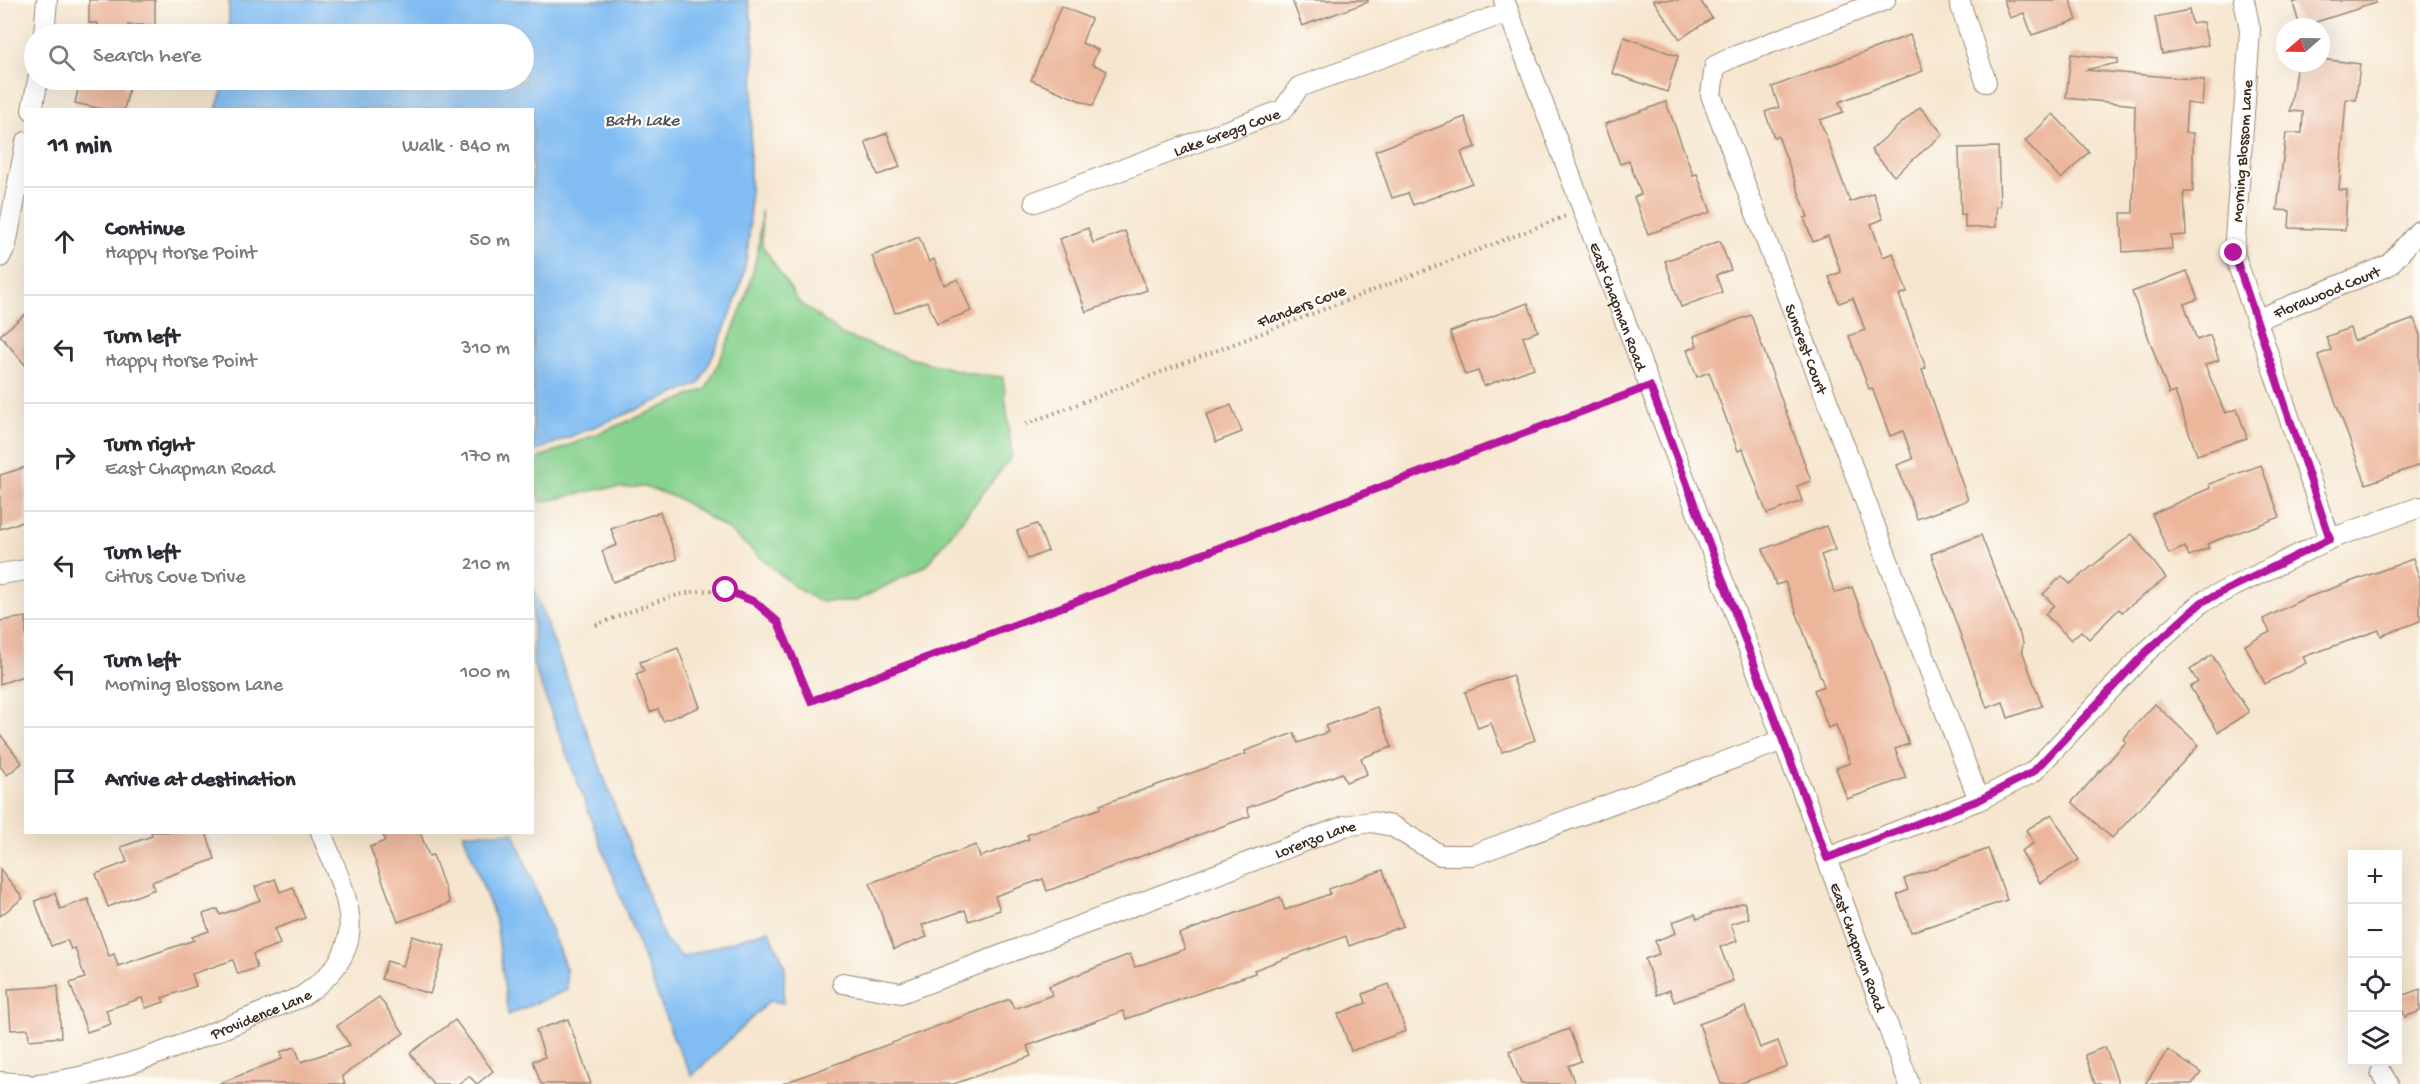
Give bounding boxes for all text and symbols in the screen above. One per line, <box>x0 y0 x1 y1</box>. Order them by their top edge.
north arrow <box>2276 18 2330 72</box>
search box <box>24 24 534 90</box>
icon: search <box>45 41 78 74</box>
text: Search here <box>93 44 201 70</box>
street label: Morning Blossom Lane <box>2230 79 2259 223</box>
street label: Lake Gregg Cove <box>1172 106 1284 163</box>
water label: Bath Lake <box>605 111 680 132</box>
text: 11 min <box>48 132 112 163</box>
text: Walk · 840 m <box>402 136 510 159</box>
text: Continue <box>105 217 185 243</box>
icon: ahead <box>48 225 81 258</box>
text: 50 m <box>469 230 510 253</box>
route end <box>2220 239 2246 265</box>
street label: East Chapman Road <box>1583 240 1650 376</box>
text: Happy Horse Point <box>105 243 257 266</box>
street label: Florawood Court <box>2271 263 2385 325</box>
street label: Flanders Cove <box>1254 282 1350 334</box>
street label: Suncrest Court <box>1778 302 1830 399</box>
text: Turn left <box>105 325 179 351</box>
icon: left <box>48 333 81 366</box>
text: 310 m <box>461 338 510 361</box>
text: Happy Horse Point <box>105 351 257 374</box>
text: Turn right <box>105 433 193 459</box>
icon: right <box>48 441 81 474</box>
text: 170 m <box>461 446 510 469</box>
text: East Chapman Road <box>105 459 275 482</box>
text: Turn left <box>105 541 179 567</box>
icon: left <box>48 549 81 582</box>
text: 210 m <box>462 554 510 577</box>
text: Citrus Cove Drive <box>105 567 246 590</box>
route start <box>712 576 738 602</box>
text: Turn left <box>105 649 179 675</box>
icon: left <box>48 657 81 690</box>
text: 100 m <box>460 662 510 685</box>
text: Morning Blossom Lane <box>105 675 283 698</box>
icon: arrive <box>48 765 81 798</box>
text: Arrive at destination <box>105 768 295 794</box>
street label: Lorenzo Lane <box>1273 818 1358 865</box>
map controls <box>2348 850 2402 1066</box>
button: + <box>2348 850 2402 904</box>
street label: East Chapman Road <box>1824 881 1888 1016</box>
button: − <box>2348 904 2402 958</box>
button: locate <box>2348 958 2402 1012</box>
street label: Providence Lane <box>208 986 317 1046</box>
button: layers <box>2348 1012 2402 1066</box>

